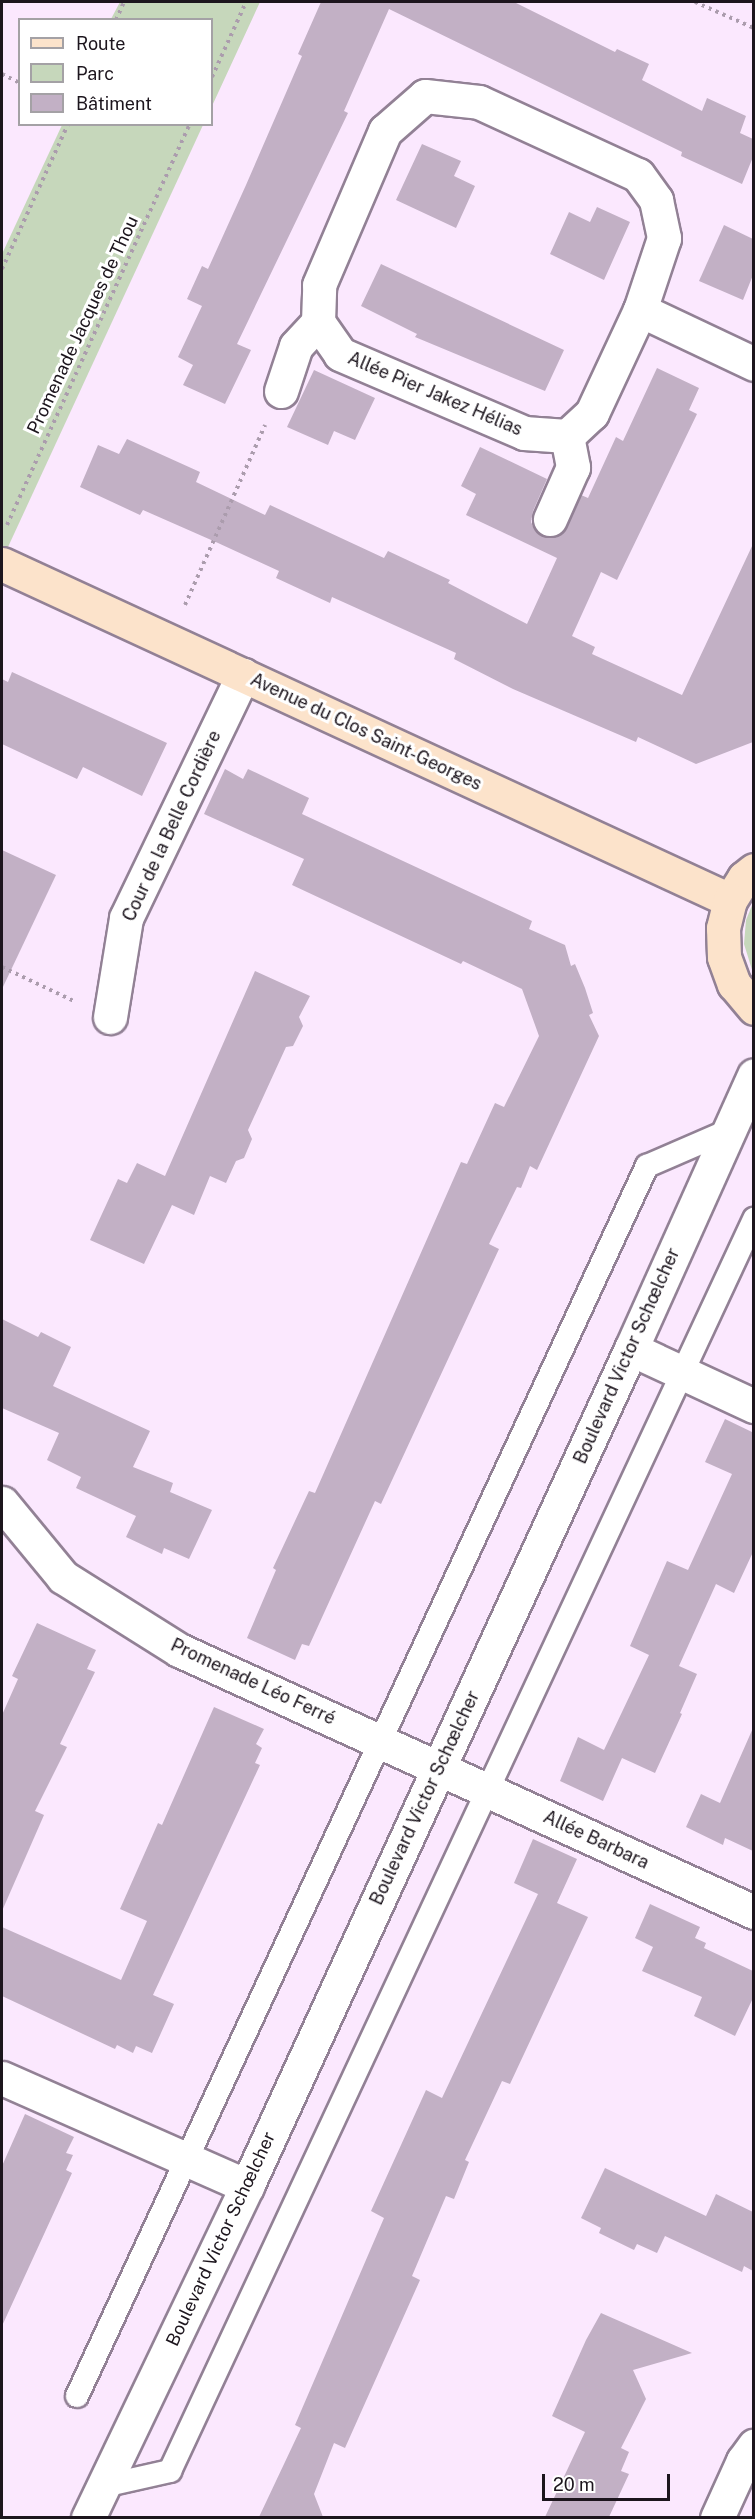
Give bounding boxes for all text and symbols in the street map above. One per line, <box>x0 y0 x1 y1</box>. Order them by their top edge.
legend <box>18 18 213 126</box>
text: Route <box>76 33 125 54</box>
text: Parc <box>76 63 114 84</box>
text: Bâtiment <box>76 93 152 114</box>
street label: Promenade Jacques de Thou <box>23 212 143 438</box>
street label: Allée Pier Jakez Hélias <box>344 347 526 441</box>
street label: Avenue du Clos Saint-Georges <box>247 669 485 795</box>
street label: Cour de la Belle Cordière <box>118 727 226 925</box>
street label: Boulevard Victor Schœlcher <box>569 1245 685 1467</box>
street label: Promenade Léo Ferré <box>167 1634 339 1730</box>
street label: Boulevard Victor Schœlcher <box>366 1687 484 1909</box>
street label: Allée Barbara <box>540 1806 652 1874</box>
street label: Boulevard Victor Schœlcher <box>162 2128 280 2350</box>
scale bar <box>545 2462 672 2500</box>
text: 20 m <box>553 2474 595 2495</box>

